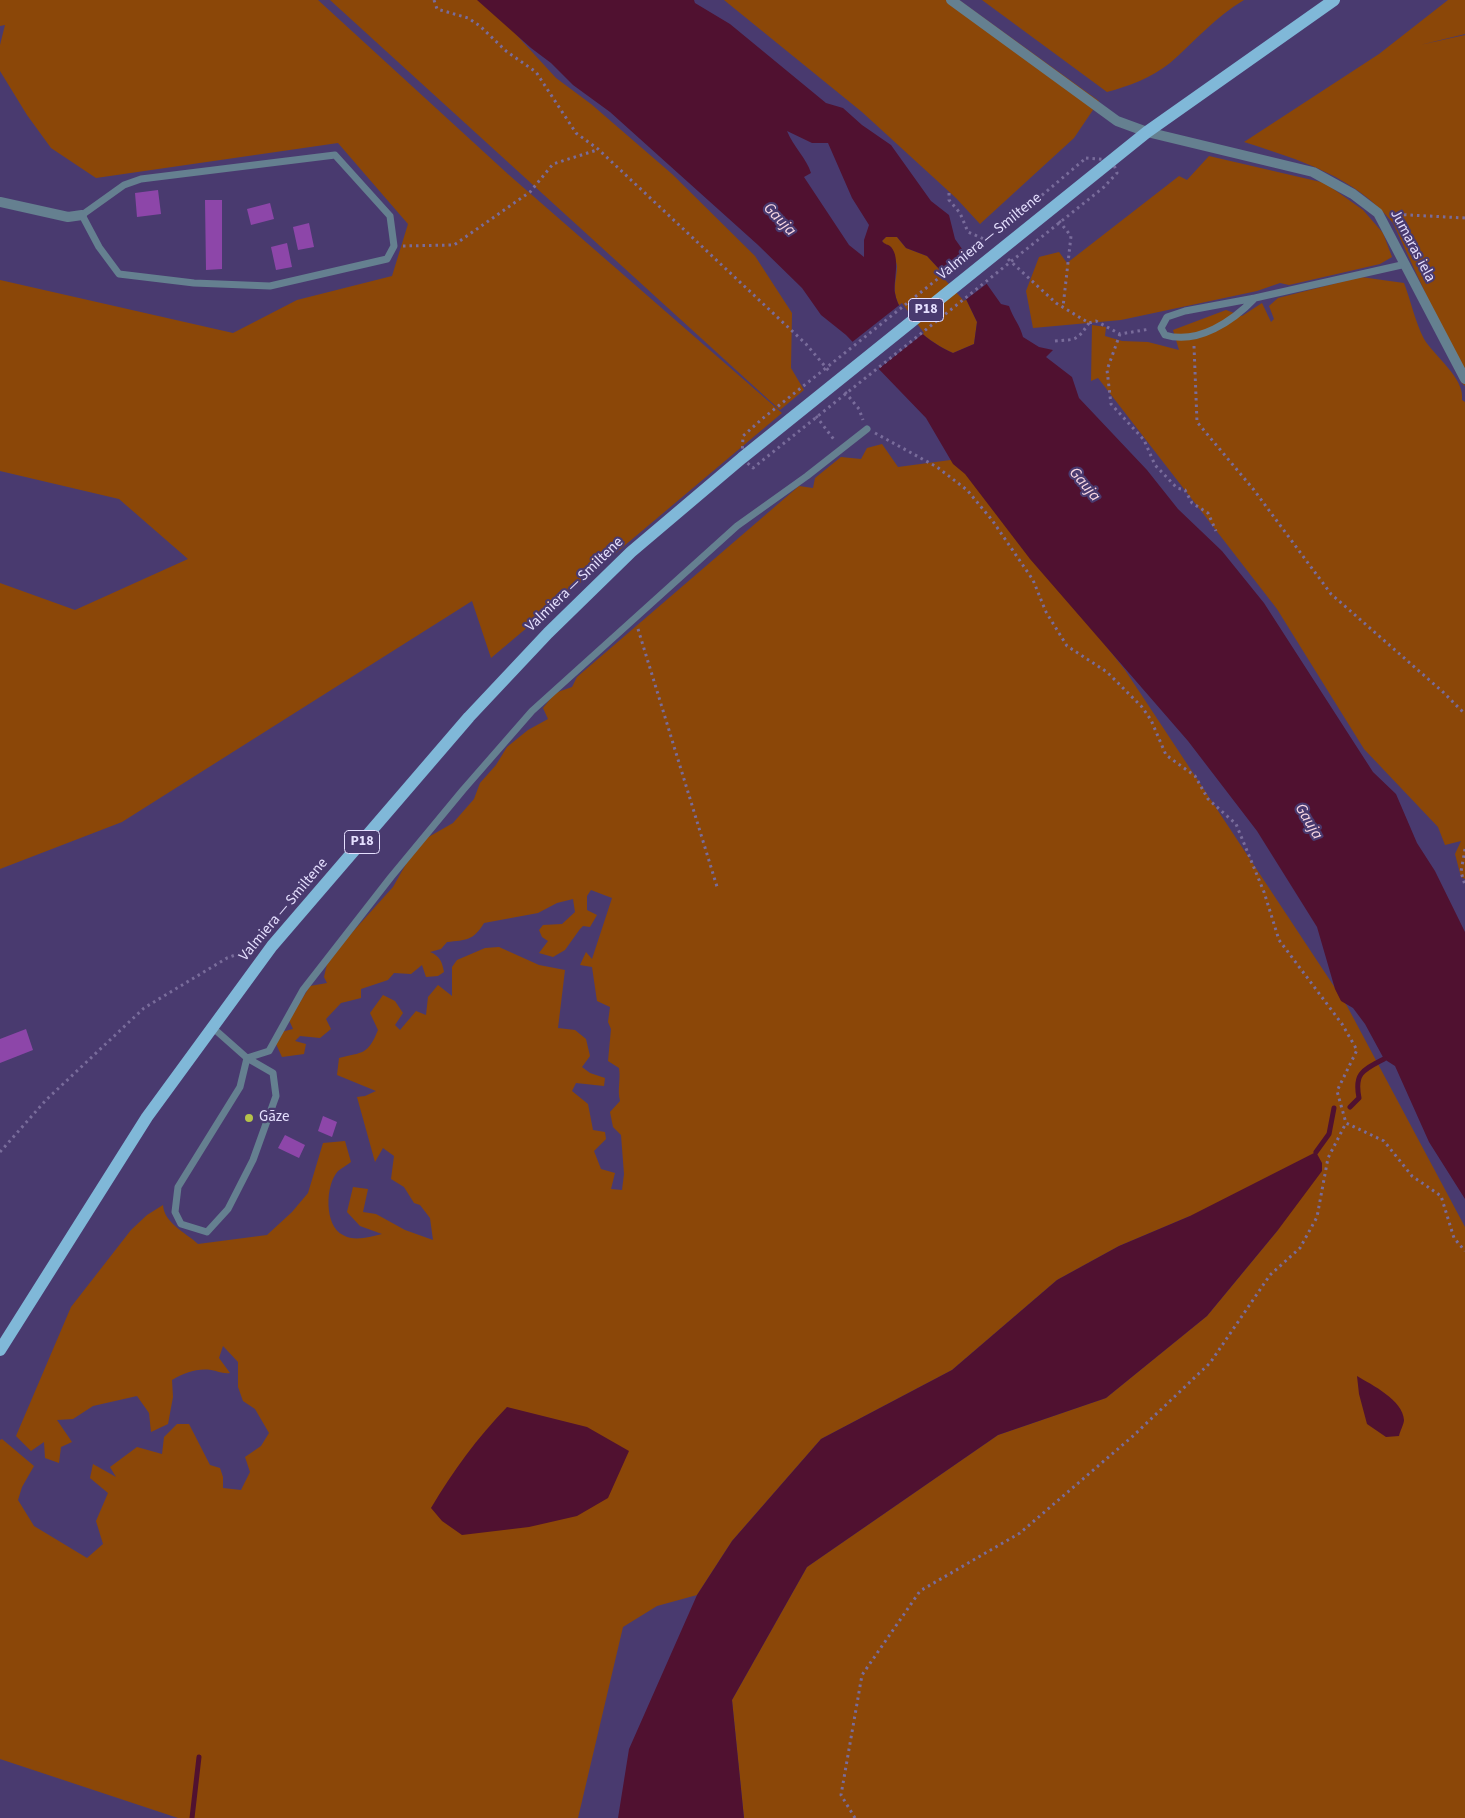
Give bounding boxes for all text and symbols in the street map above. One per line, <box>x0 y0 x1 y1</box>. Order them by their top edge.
street label: Valmiera — Smiltene <box>934 190 1046 284</box>
water label: Gauja <box>759 199 799 241</box>
street label: Jumaras iela <box>1385 207 1439 285</box>
road number: P18 <box>908 298 944 322</box>
water label: Gauja <box>1064 464 1104 506</box>
street label: Valmiera — Smiltene <box>522 534 628 636</box>
water label: Gauja <box>1290 800 1326 844</box>
road number: P18 <box>344 830 380 854</box>
street label: Valmiera — Smiltene <box>236 855 332 965</box>
place label: Gāze <box>259 1109 289 1127</box>
marker: Gāze <box>243 1112 255 1124</box>

